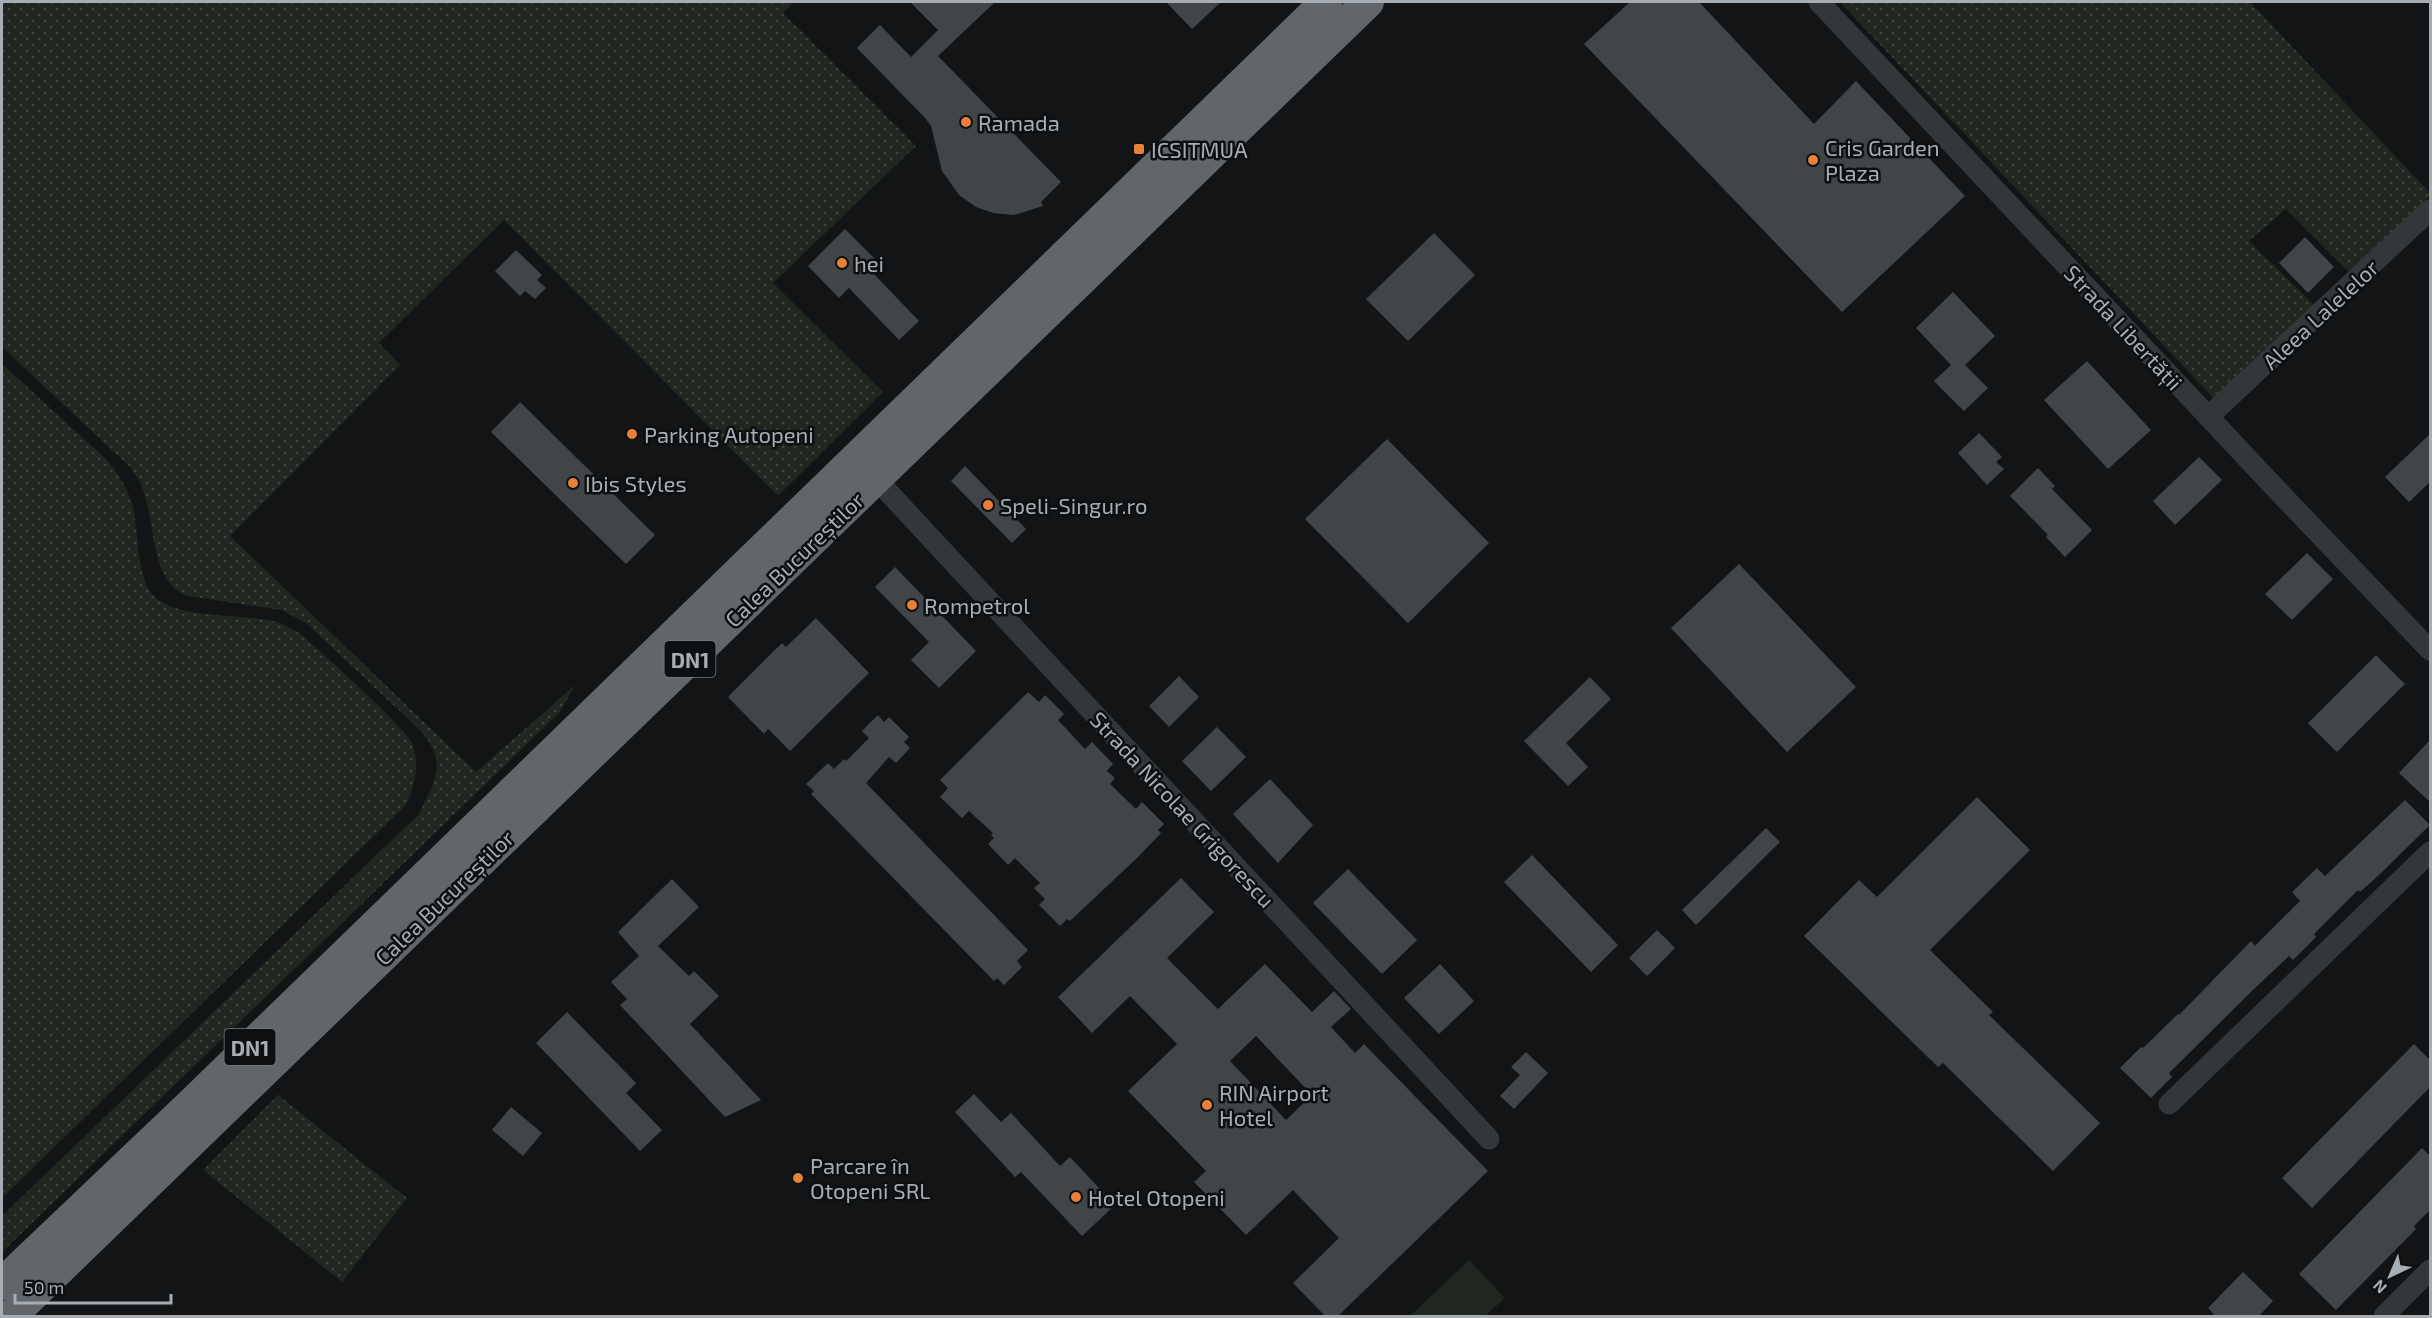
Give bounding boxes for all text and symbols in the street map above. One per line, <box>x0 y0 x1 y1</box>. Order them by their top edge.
place label: Ramada <box>978 109 1060 135</box>
marker: Ramada <box>959 115 973 129</box>
place label: Cris Garden Plaza <box>1825 134 1940 185</box>
place label: ICSITMUA <box>1151 136 1248 162</box>
marker: ICSITMUA <box>1132 142 1146 156</box>
marker: Cris Garden Plaza <box>1806 153 1820 167</box>
place label: hei <box>854 250 884 276</box>
street label: Aleea Lalelelor <box>2257 254 2383 374</box>
marker: hei <box>835 256 849 270</box>
street label: Strada Libertății <box>2058 259 2188 396</box>
place label: Parking Autopeni <box>644 421 814 447</box>
marker: Parking Autopeni <box>625 427 639 441</box>
place label: Ibis Styles <box>585 470 687 496</box>
marker: Ibis Styles <box>566 476 580 490</box>
street label: Calea Bucureștilor <box>719 486 870 633</box>
place label: Speli-Singur.ro <box>1000 492 1148 518</box>
marker: Speli-Singur.ro <box>981 498 995 512</box>
place label: Rompetrol <box>924 592 1030 618</box>
marker: Rompetrol <box>905 598 919 612</box>
road number: DN1 <box>664 641 716 677</box>
street label: Strada Nicolae Grigorescu <box>1085 706 1281 912</box>
street label: Calea Bucureștilor <box>369 824 520 971</box>
road number: DN1 <box>224 1029 276 1065</box>
place label: RIN Airport Hotel <box>1219 1079 1329 1130</box>
marker: RIN Airport Hotel <box>1200 1098 1214 1112</box>
place label: Parcare în Otopeni SRL <box>810 1152 931 1203</box>
marker: Parcare în Otopeni SRL <box>791 1171 805 1185</box>
place label: Hotel Otopeni <box>1088 1184 1225 1210</box>
marker: Hotel Otopeni <box>1069 1190 1083 1204</box>
north arrow <box>2360 1246 2420 1306</box>
scale bar <box>15 1267 171 1305</box>
text: 50 m <box>24 1276 64 1298</box>
text: N <box>2368 1276 2390 1298</box>

